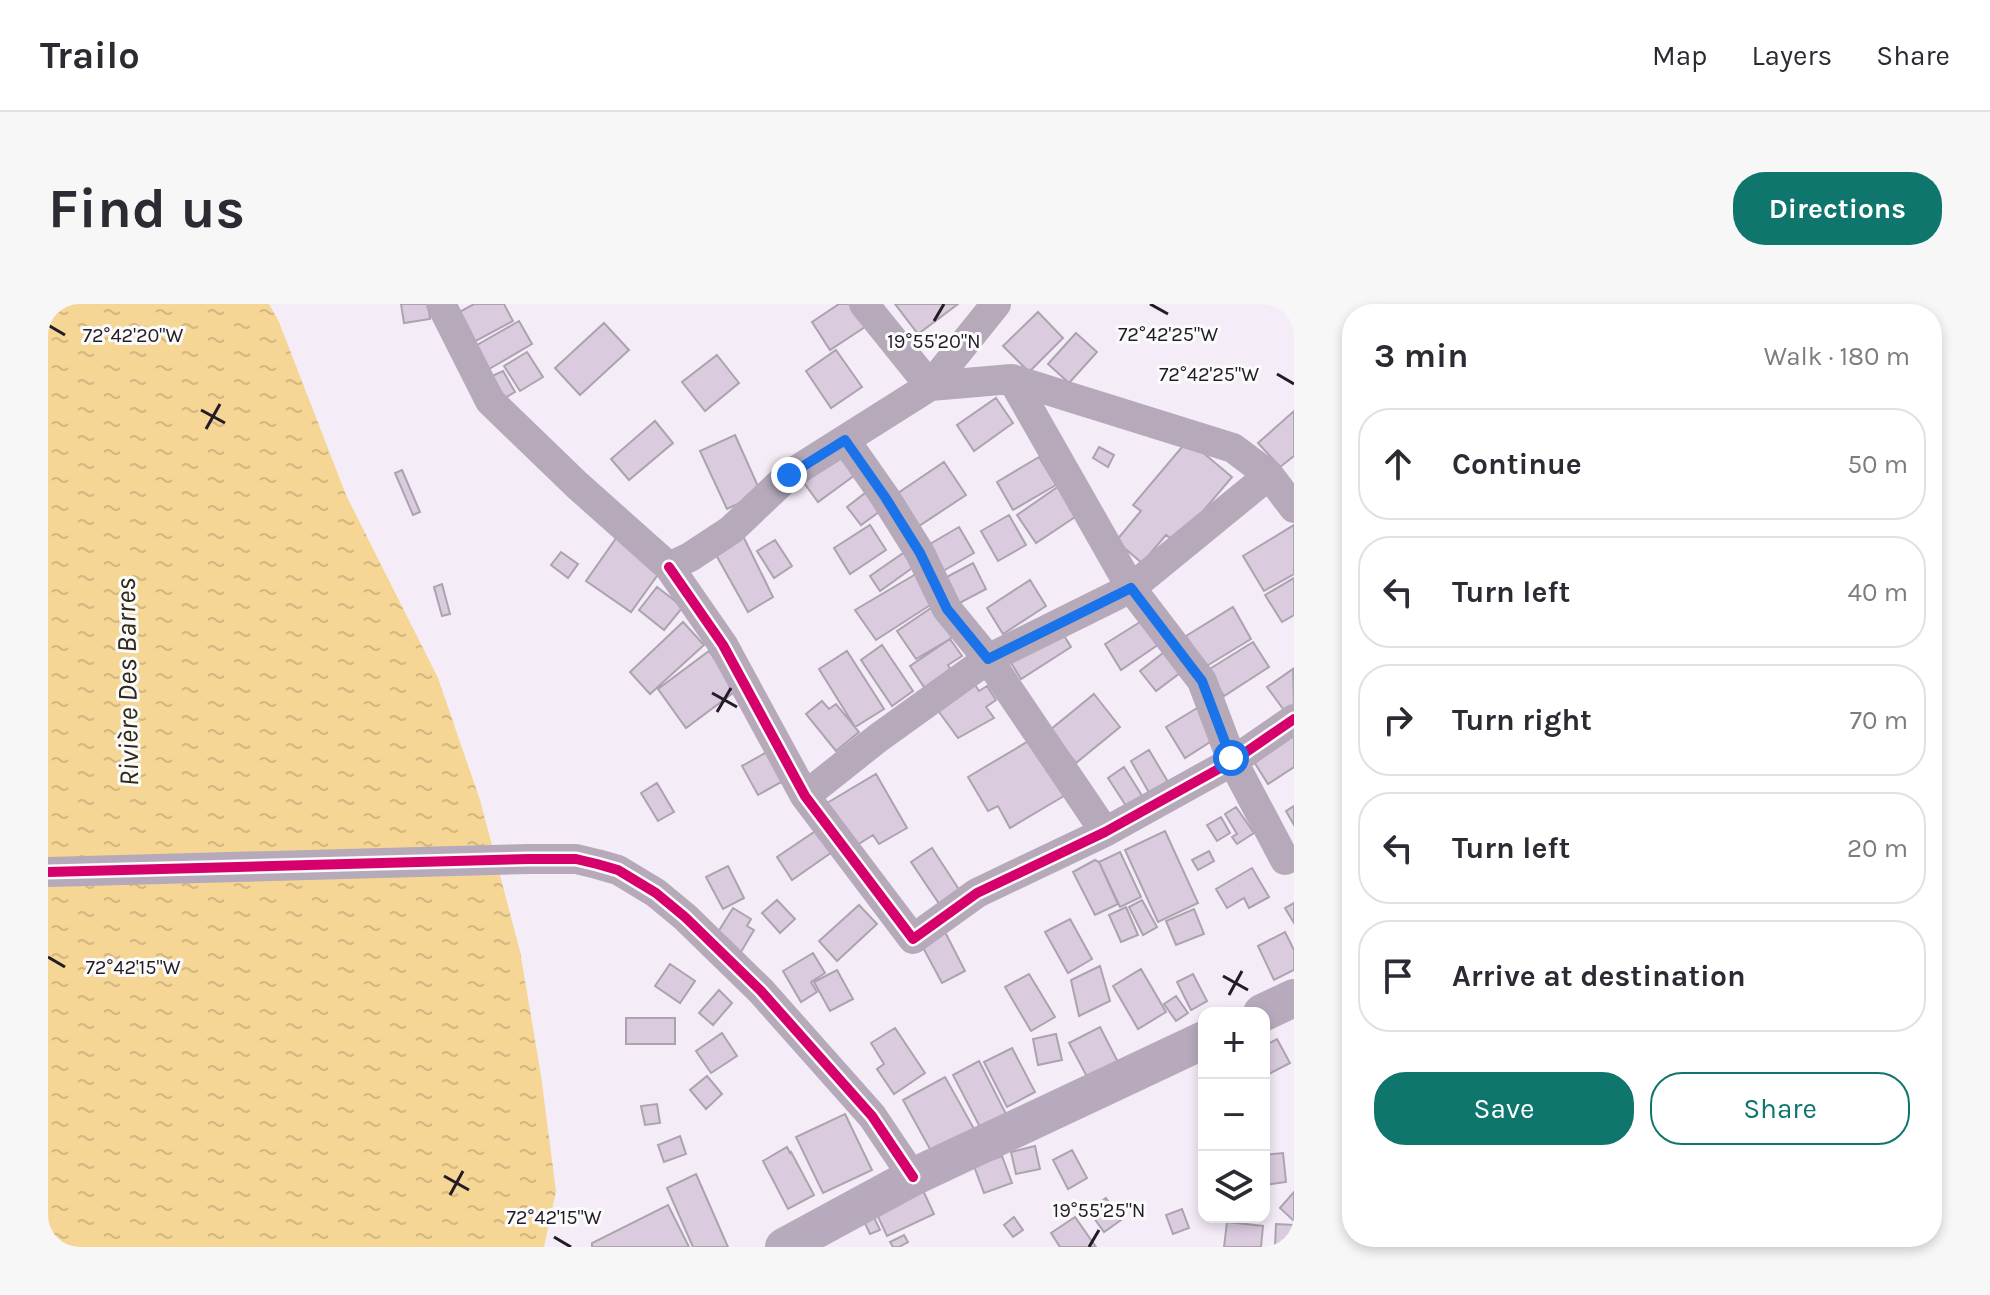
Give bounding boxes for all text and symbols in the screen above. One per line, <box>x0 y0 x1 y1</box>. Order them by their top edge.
text: Trailo <box>40 33 140 78</box>
text: Map <box>1652 39 1707 72</box>
text: Layers <box>1751 39 1832 72</box>
text: Share <box>1876 39 1950 72</box>
button: Directions <box>1733 172 1942 245</box>
text: Find us <box>48 176 245 241</box>
text: 72°42'25"W <box>1118 323 1218 346</box>
text: 72°42'20"W <box>83 324 183 347</box>
text: 19°55'20"N <box>887 330 981 353</box>
text: 3 min <box>1374 336 1468 376</box>
text: Walk · 180 m <box>1764 341 1910 372</box>
text: 72°42'25"W <box>1159 363 1259 386</box>
icon: ahead <box>1376 442 1420 486</box>
text: Continue <box>1452 446 1582 482</box>
text: 50 m <box>1847 449 1908 480</box>
route end <box>771 457 807 493</box>
icon: left <box>1376 570 1420 614</box>
text: Turn left <box>1452 574 1570 610</box>
water label: Rivière Des Barres <box>109 577 145 787</box>
text: 40 m <box>1848 577 1908 608</box>
icon: right <box>1376 698 1420 742</box>
text: Turn right <box>1452 702 1592 738</box>
text: 70 m <box>1850 705 1908 736</box>
route start <box>1213 740 1249 776</box>
icon: left <box>1376 826 1420 870</box>
text: Turn left <box>1452 830 1570 866</box>
text: 20 m <box>1847 833 1908 864</box>
icon: arrive <box>1376 954 1420 998</box>
text: 72°42'15"W <box>85 956 181 979</box>
text: Arrive at destination <box>1452 958 1746 994</box>
map controls <box>1198 1007 1270 1223</box>
button: + <box>1198 1007 1270 1079</box>
button: Save <box>1374 1072 1634 1145</box>
button: Share <box>1650 1072 1910 1145</box>
button: − <box>1198 1079 1270 1151</box>
button: layers <box>1198 1151 1270 1223</box>
text: 19°55'25"N <box>1053 1199 1145 1222</box>
text: 72°42'15"W <box>506 1206 602 1229</box>

